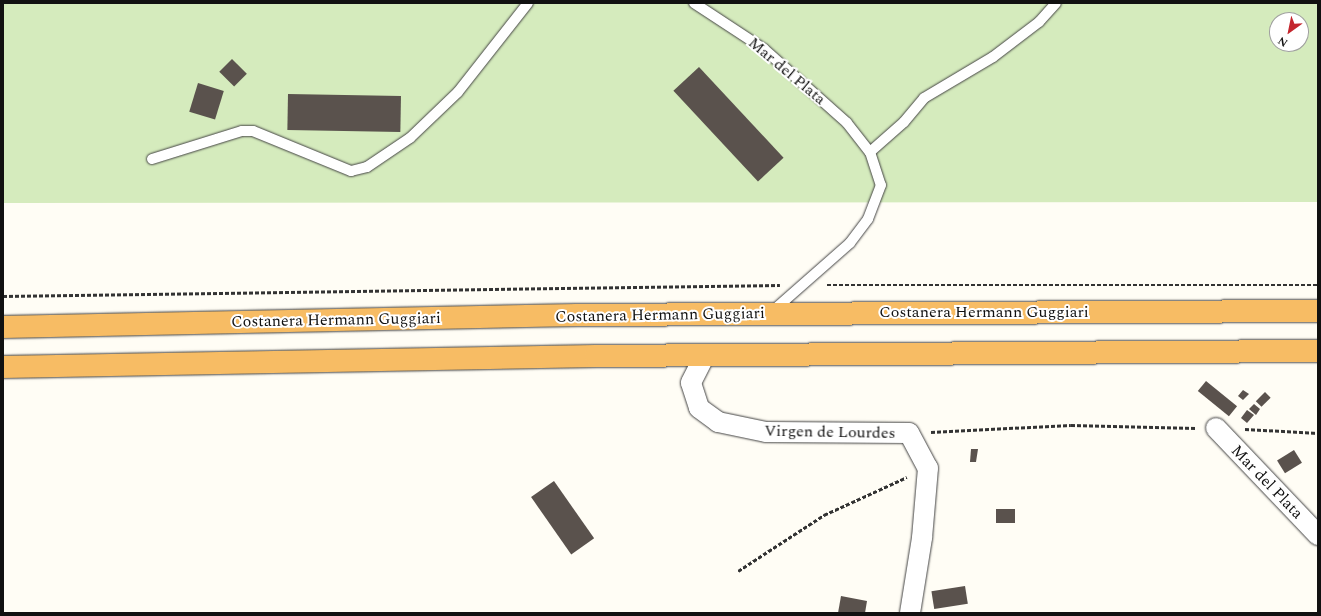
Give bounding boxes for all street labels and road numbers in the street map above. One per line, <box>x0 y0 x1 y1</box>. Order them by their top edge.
street label: Mar del Plata <box>744 33 830 109</box>
street label: Costanera Hermann Guggiari <box>879 302 1089 322</box>
street label: Costanera Hermann Guggiari <box>555 304 765 326</box>
street label: Costanera Hermann Guggiari <box>231 309 441 331</box>
street label: Virgen de Lourdes <box>764 421 896 443</box>
street label: Mar del Plata <box>1227 441 1307 523</box>

